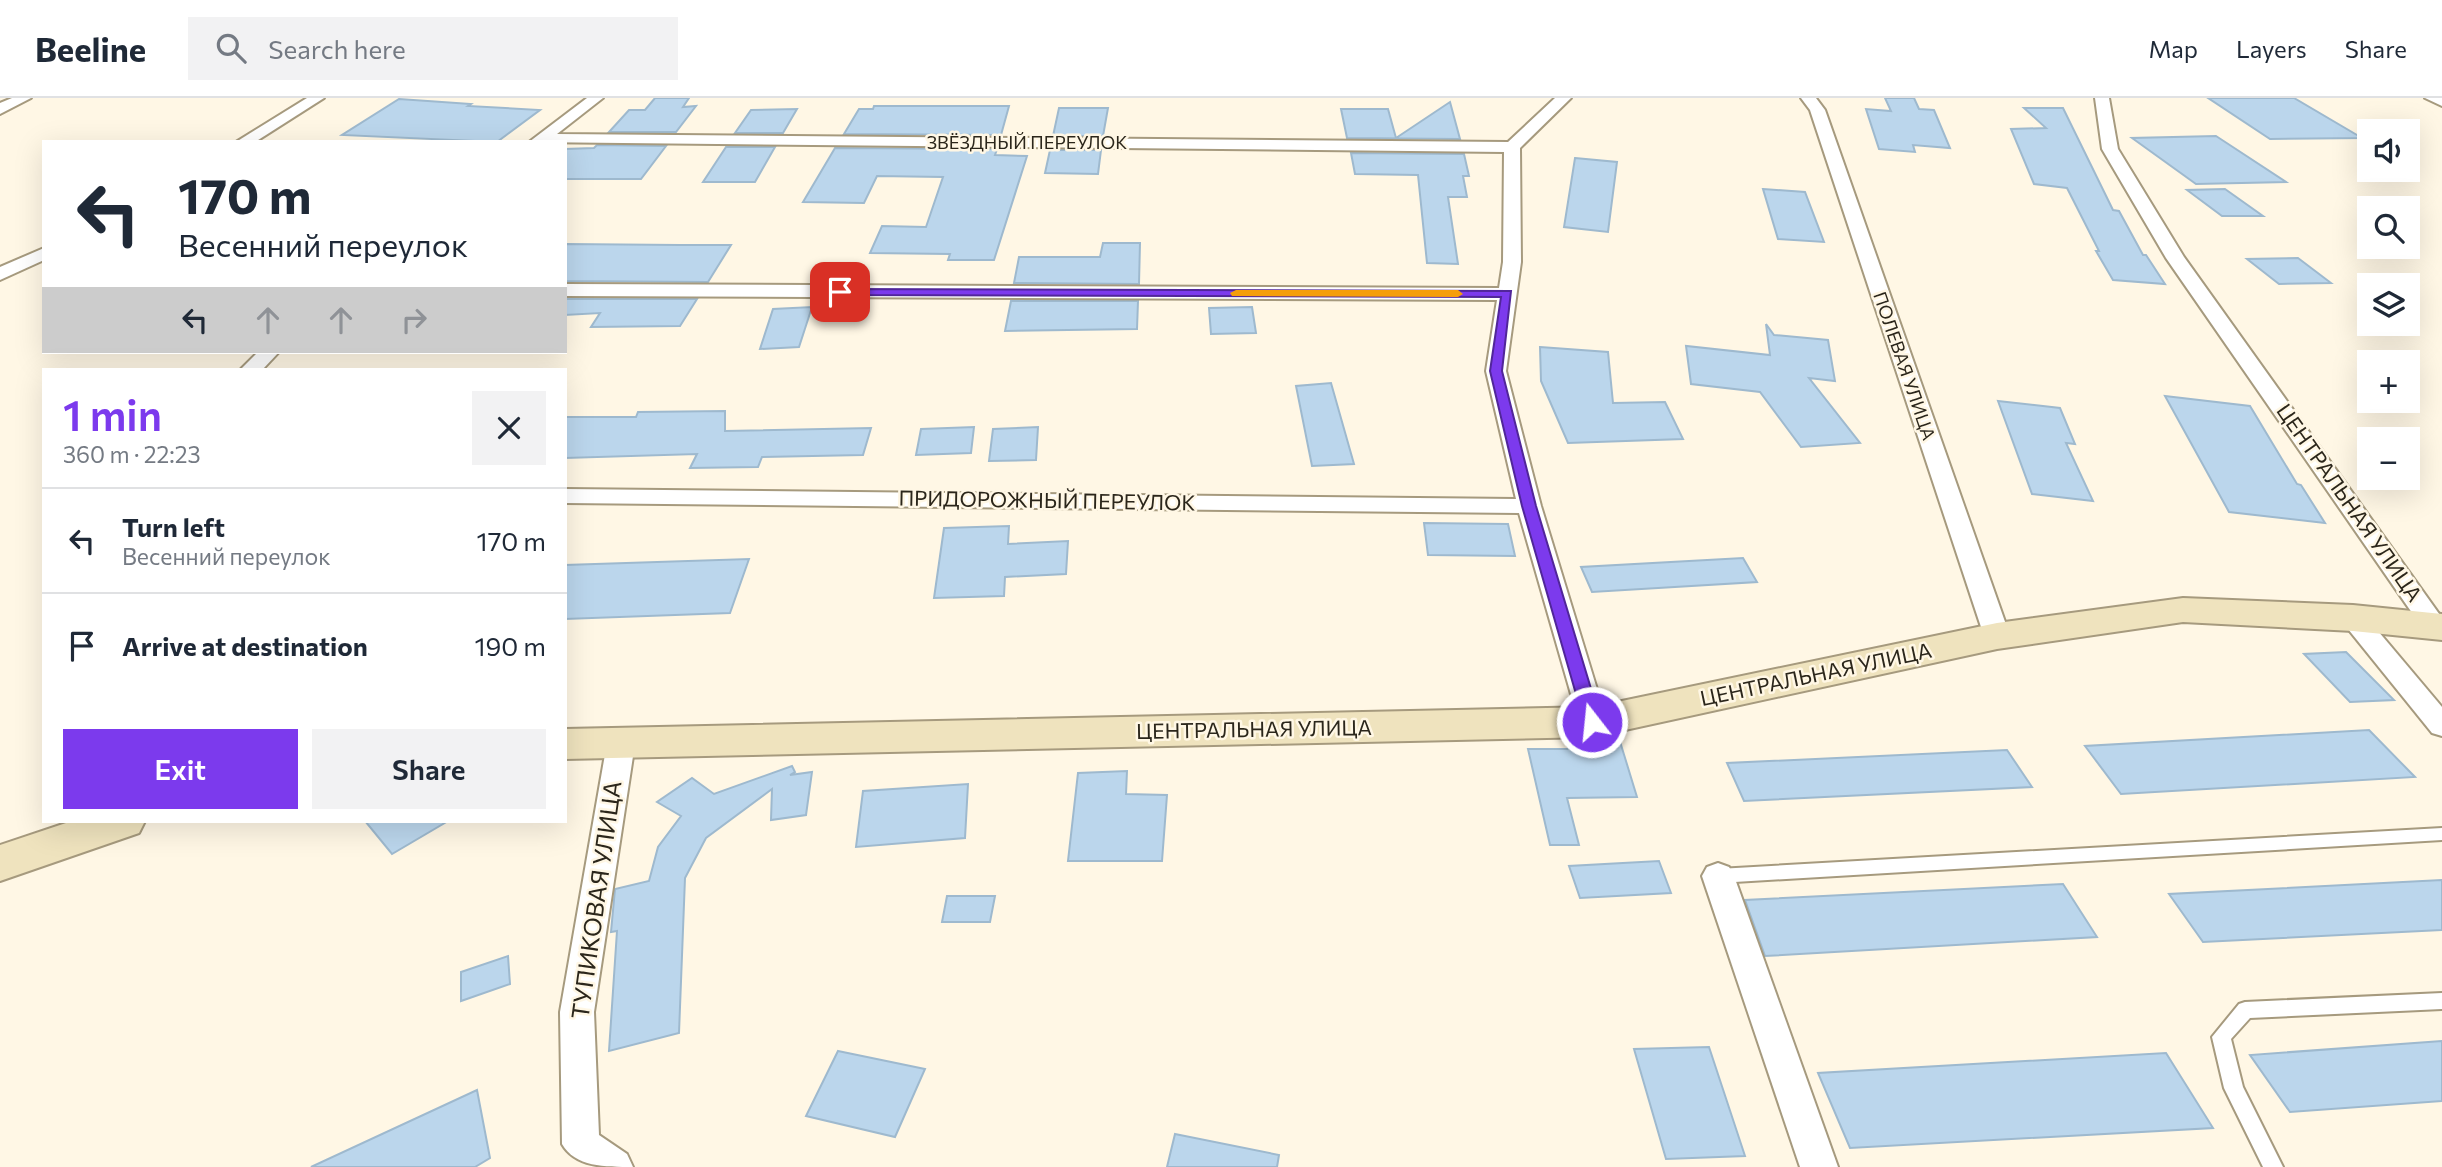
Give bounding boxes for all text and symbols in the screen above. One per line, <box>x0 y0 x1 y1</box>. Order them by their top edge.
search box <box>188 17 678 80</box>
text: Beeline <box>35 28 146 69</box>
icon: search <box>212 29 250 67</box>
text: Search here <box>268 33 406 64</box>
text: Map <box>2149 34 2198 63</box>
text: Layers <box>2236 34 2307 63</box>
text: Share <box>2345 34 2407 63</box>
map controls <box>2357 119 2420 490</box>
button: sound <box>2357 119 2420 182</box>
street label: ЗВЁЗДНЫЙ ПЕРЕУЛОК <box>927 131 1127 153</box>
text: 170 m <box>178 164 311 224</box>
icon: left <box>63 168 154 259</box>
button: search <box>2357 196 2420 259</box>
text: Весенний переулок <box>178 224 468 264</box>
pin <box>810 262 870 322</box>
icon: arrive <box>821 273 859 311</box>
button: layers <box>2357 273 2420 336</box>
street label: ПОЛЕВАЯ УЛИЦА <box>1869 289 1941 443</box>
icon: left <box>176 301 214 339</box>
icon: ahead <box>249 301 287 339</box>
icon: ahead <box>322 301 360 339</box>
icon: right <box>395 301 433 339</box>
button: + <box>2357 350 2420 413</box>
text: 1 min <box>63 388 162 440</box>
button: close <box>472 391 546 465</box>
street label: ЦЕНТРАЛЬНАЯ УЛИЦА <box>2272 398 2428 606</box>
button: − <box>2357 427 2420 490</box>
text: 360 m · 22:23 <box>63 440 201 468</box>
street label: ПРИДОРОЖНЫЙ ПЕРЕУЛОК <box>898 484 1196 515</box>
text: Turn left <box>122 511 225 542</box>
icon: left <box>63 522 101 560</box>
text: 170 m <box>477 525 546 556</box>
text: Весенний переулок <box>122 542 330 570</box>
icon: arrive <box>63 627 101 665</box>
text: Arrive at destination <box>122 630 368 661</box>
text: 190 m <box>474 630 546 661</box>
street label: ЦЕНТРАЛЬНАЯ УЛИЦА <box>1698 637 1934 710</box>
position arrow <box>1555 685 1629 759</box>
street label: ЦЕНТРАЛЬНАЯ УЛИЦА <box>1136 714 1372 743</box>
button: Exit <box>63 729 298 809</box>
button: Share <box>312 729 546 809</box>
street label: ТУПИКОВАЯ УЛИЦА <box>564 779 627 1021</box>

